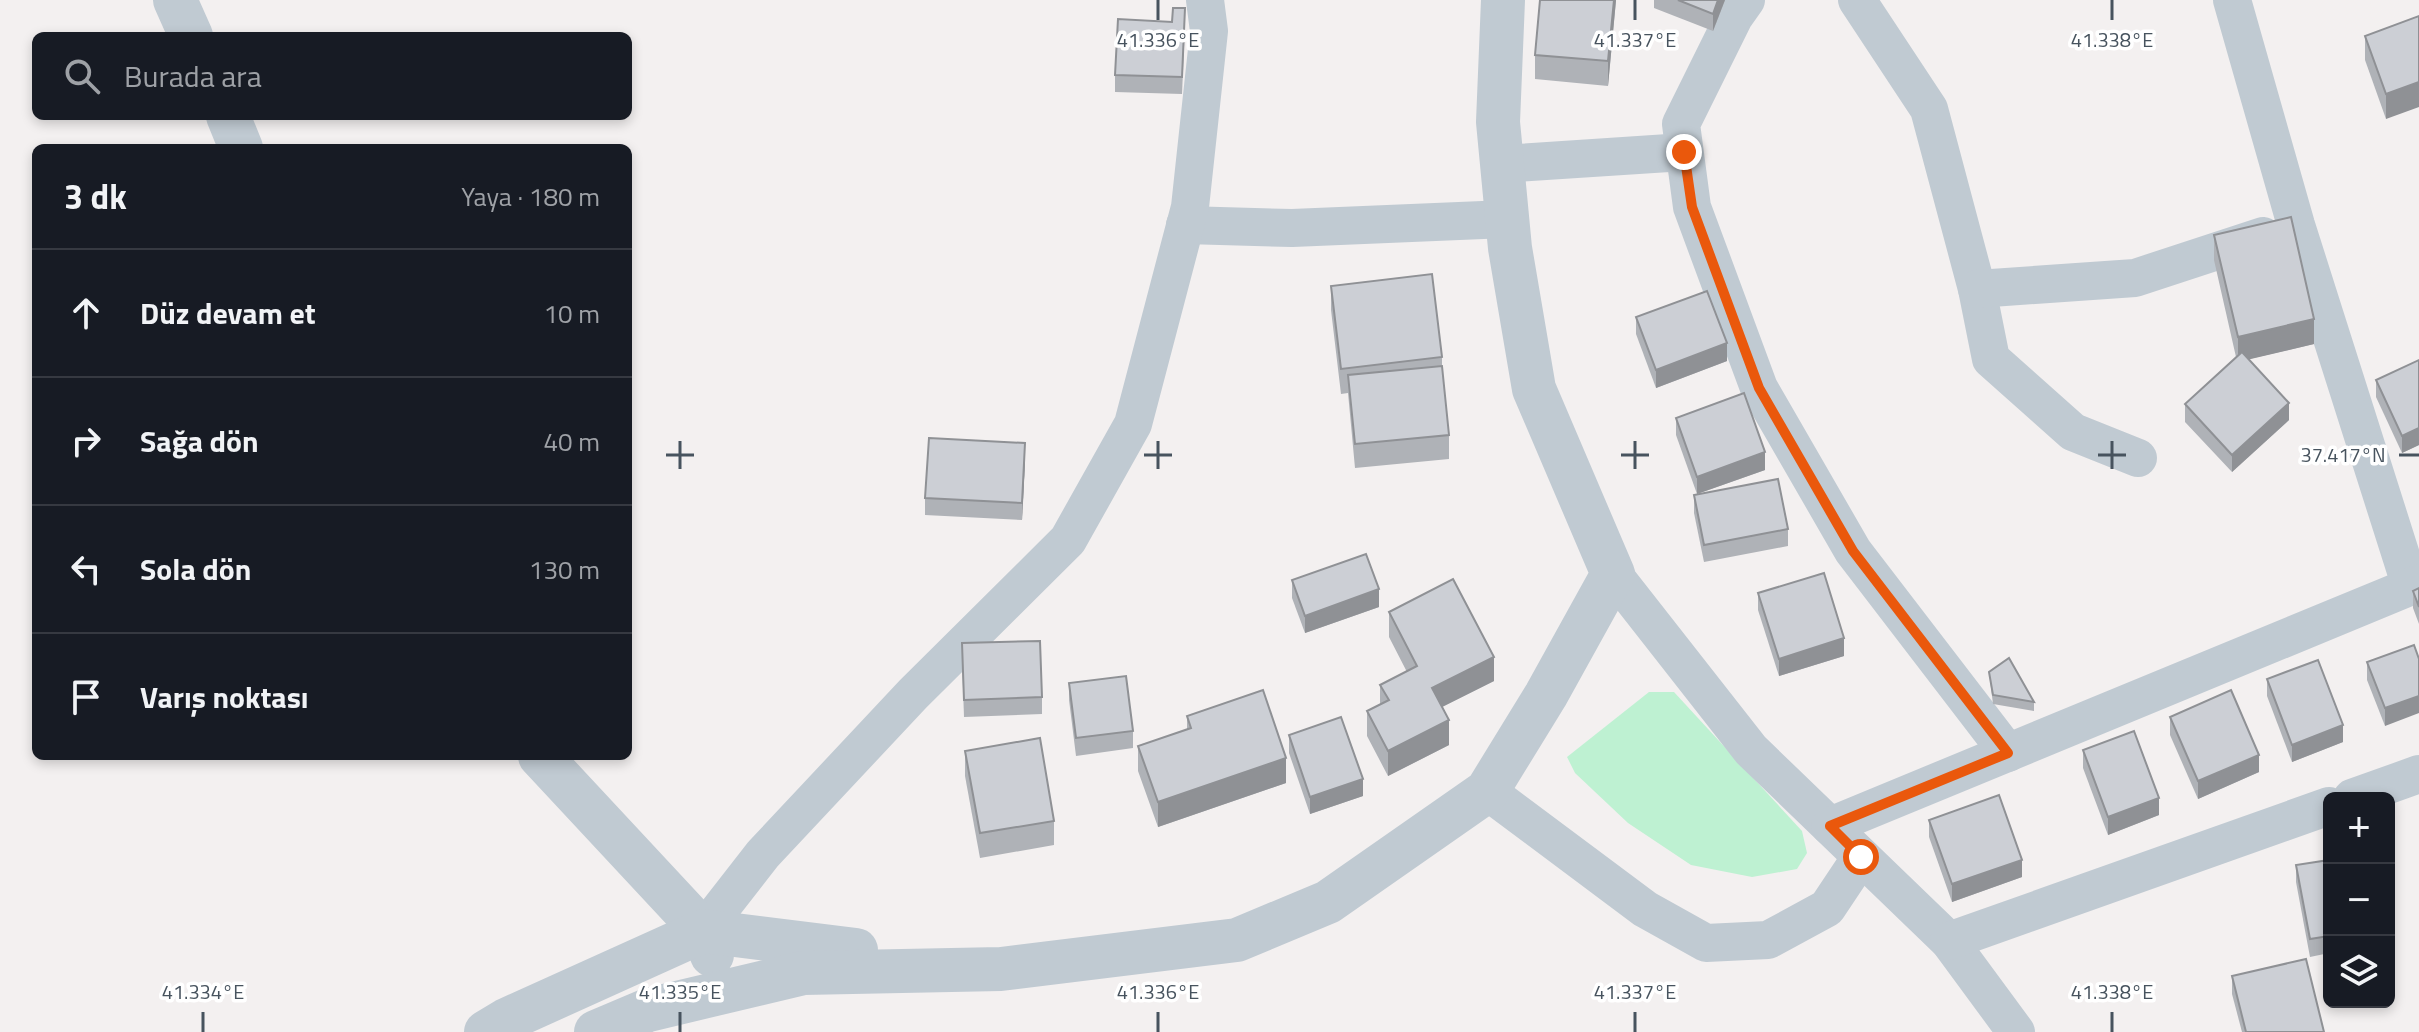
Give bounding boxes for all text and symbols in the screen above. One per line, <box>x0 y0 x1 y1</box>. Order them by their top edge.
text: 41.336°E <box>1117 24 1199 55</box>
text: 41.337°E <box>1594 24 1676 55</box>
text: 41.338°E <box>2071 24 2153 55</box>
search box <box>32 32 632 120</box>
text: Burada ara <box>124 53 262 99</box>
icon: search <box>60 54 104 98</box>
route end <box>1666 134 1702 170</box>
text: 3 dk <box>64 170 127 222</box>
text: Yaya · 180 m <box>461 177 600 216</box>
text: Düz devam et <box>140 290 316 336</box>
icon: ahead <box>64 291 108 335</box>
text: 10 m <box>543 294 600 333</box>
text: Sağa dön <box>140 418 259 464</box>
icon: right <box>64 419 108 463</box>
text: 40 m <box>543 422 600 461</box>
text: 37.417°N <box>2300 439 2386 470</box>
text: Sola dön <box>140 546 251 592</box>
icon: left <box>64 547 108 591</box>
text: 130 m <box>529 550 600 589</box>
text: Varış noktası <box>140 674 309 720</box>
icon: arrive <box>64 675 108 719</box>
map controls <box>2323 792 2395 1008</box>
button: + <box>2323 792 2395 864</box>
route start <box>1843 839 1879 875</box>
button: − <box>2323 864 2395 936</box>
button: layers <box>2323 936 2395 1008</box>
text: 41.334°E <box>162 976 244 1007</box>
text: 41.335°E <box>639 976 721 1007</box>
text: 41.336°E <box>1117 976 1199 1007</box>
text: 41.337°E <box>1594 976 1676 1007</box>
text: 41.338°E <box>2071 976 2153 1007</box>

